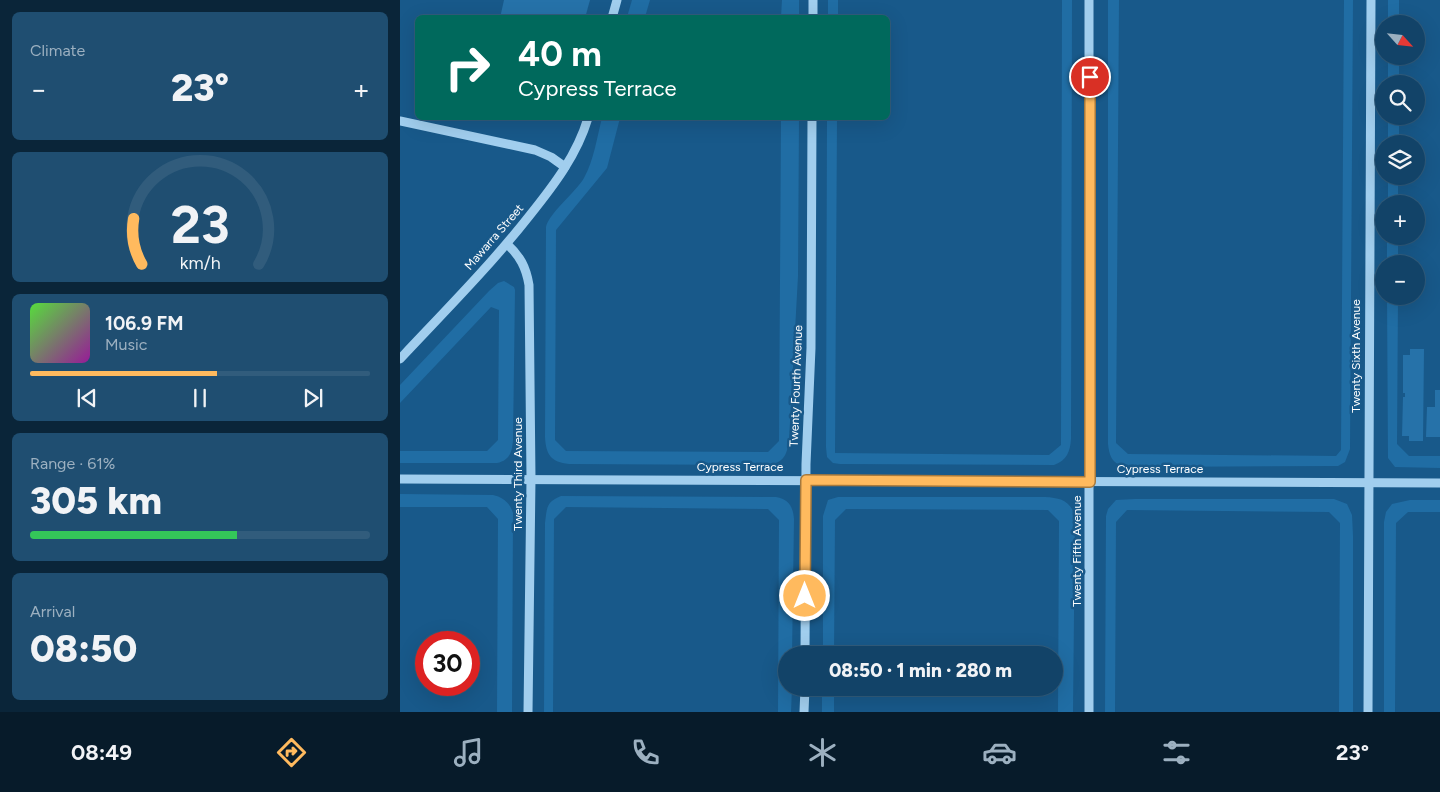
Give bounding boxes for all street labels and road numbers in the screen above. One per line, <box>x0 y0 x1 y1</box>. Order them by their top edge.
street label: Mawarra Street <box>462 201 527 273</box>
street label: Twenty Sixth Avenue <box>1349 299 1363 413</box>
street label: Twenty Fourth Avenue <box>787 324 805 447</box>
street label: Twenty Third Avenue <box>511 417 525 531</box>
street label: Cypress Terrace <box>697 460 784 474</box>
street label: Cypress Terrace <box>1117 462 1204 476</box>
street label: Twenty Fifth Avenue <box>1070 495 1084 607</box>

